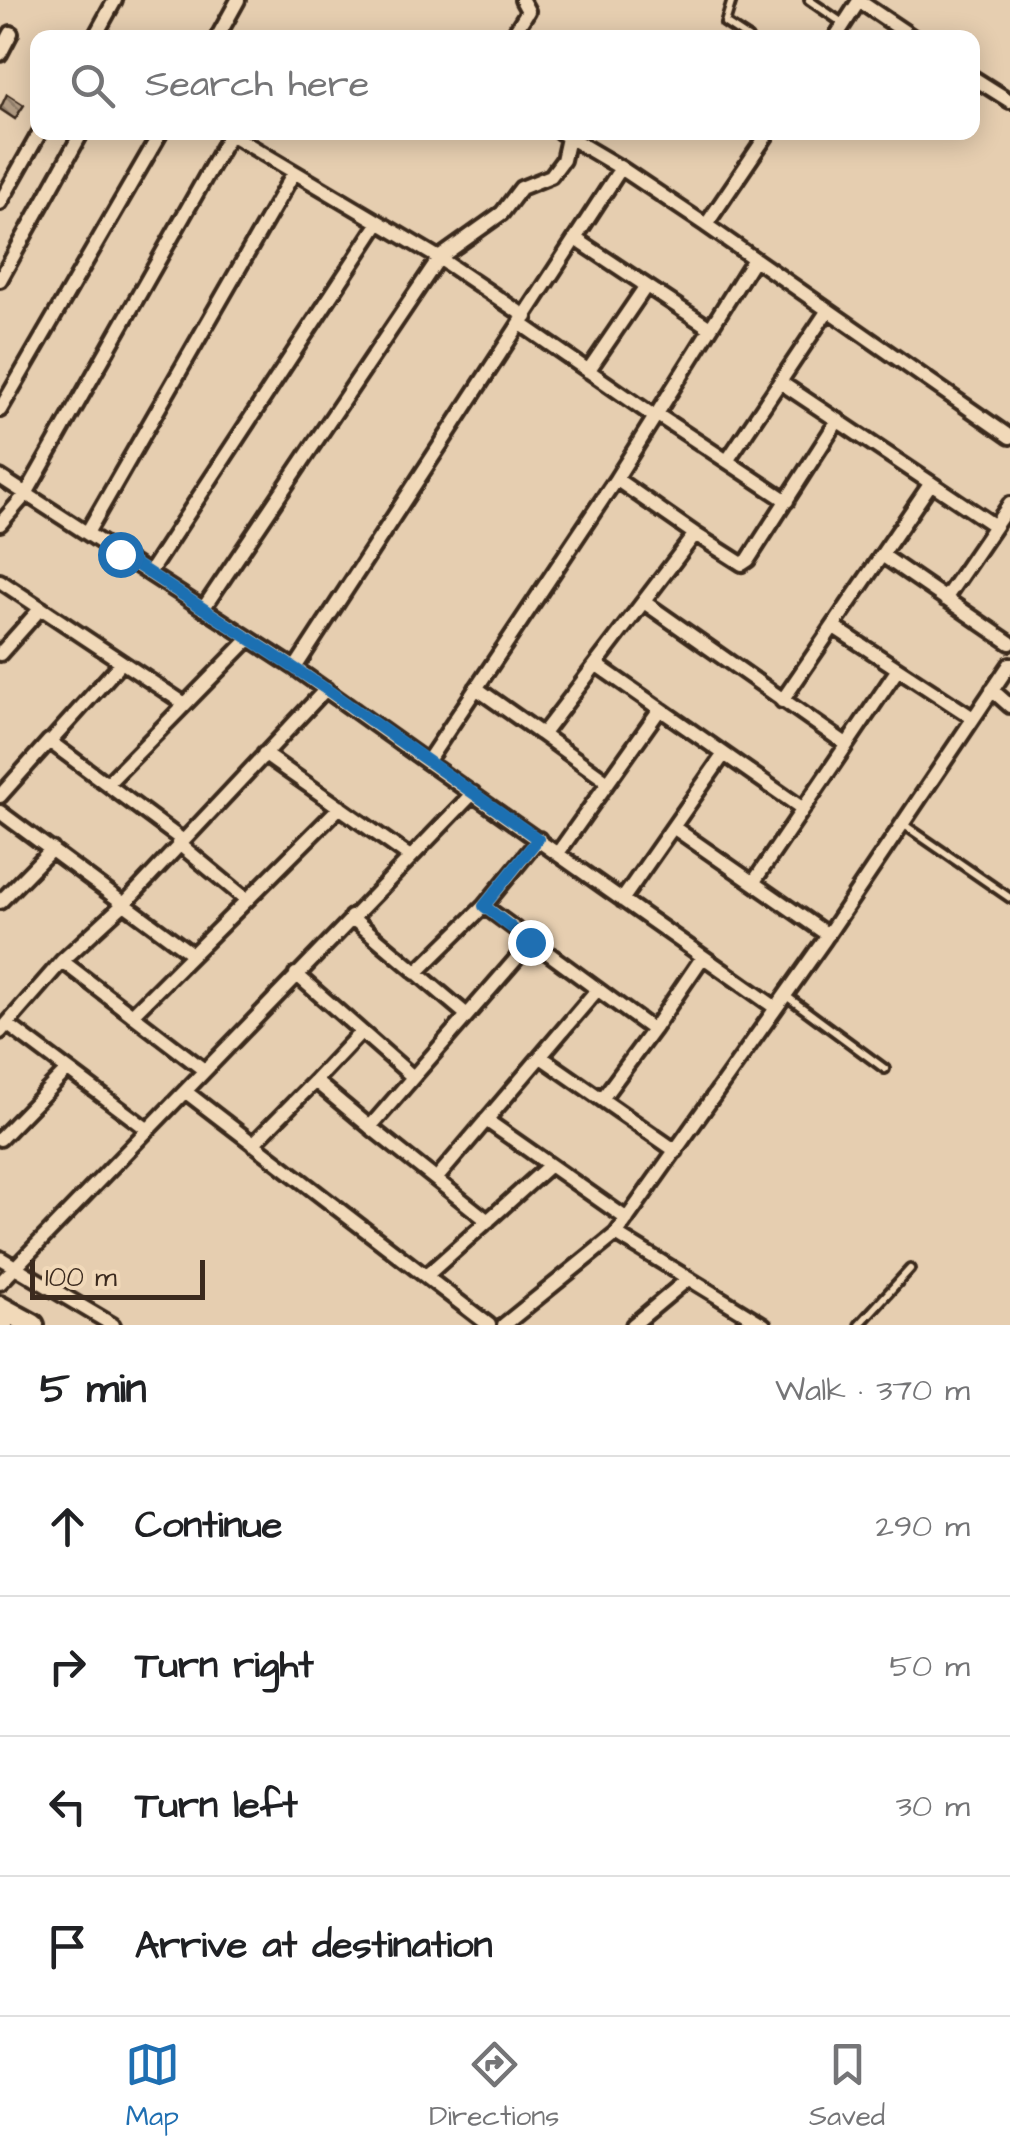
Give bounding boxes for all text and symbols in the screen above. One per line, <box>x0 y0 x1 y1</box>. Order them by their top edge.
search box <box>30 30 980 140</box>
icon: search <box>65 58 120 113</box>
text: Search here <box>145 59 369 111</box>
route start <box>98 532 144 578</box>
route end <box>508 920 554 966</box>
scale bar <box>30 1255 205 1300</box>
text: 100 m <box>45 1258 117 1297</box>
text: 5 min <box>40 1361 147 1419</box>
text: Walk · 370 m <box>775 1368 970 1413</box>
icon: ahead <box>40 1499 95 1554</box>
text: Continue <box>135 1500 282 1552</box>
text: 290 m <box>876 1504 970 1549</box>
icon: right <box>40 1639 95 1694</box>
text: Turn right <box>135 1640 314 1692</box>
text: 50 m <box>889 1644 970 1689</box>
icon: left <box>40 1779 95 1834</box>
text: Turn left <box>135 1780 298 1832</box>
text: 30 m <box>896 1784 970 1829</box>
icon: arrive <box>40 1919 95 1974</box>
text: Arrive at destination <box>135 1920 492 1972</box>
tab: Map <box>125 2037 180 2136</box>
tab: Directions <box>429 2037 559 2136</box>
tab: Saved <box>809 2037 885 2136</box>

